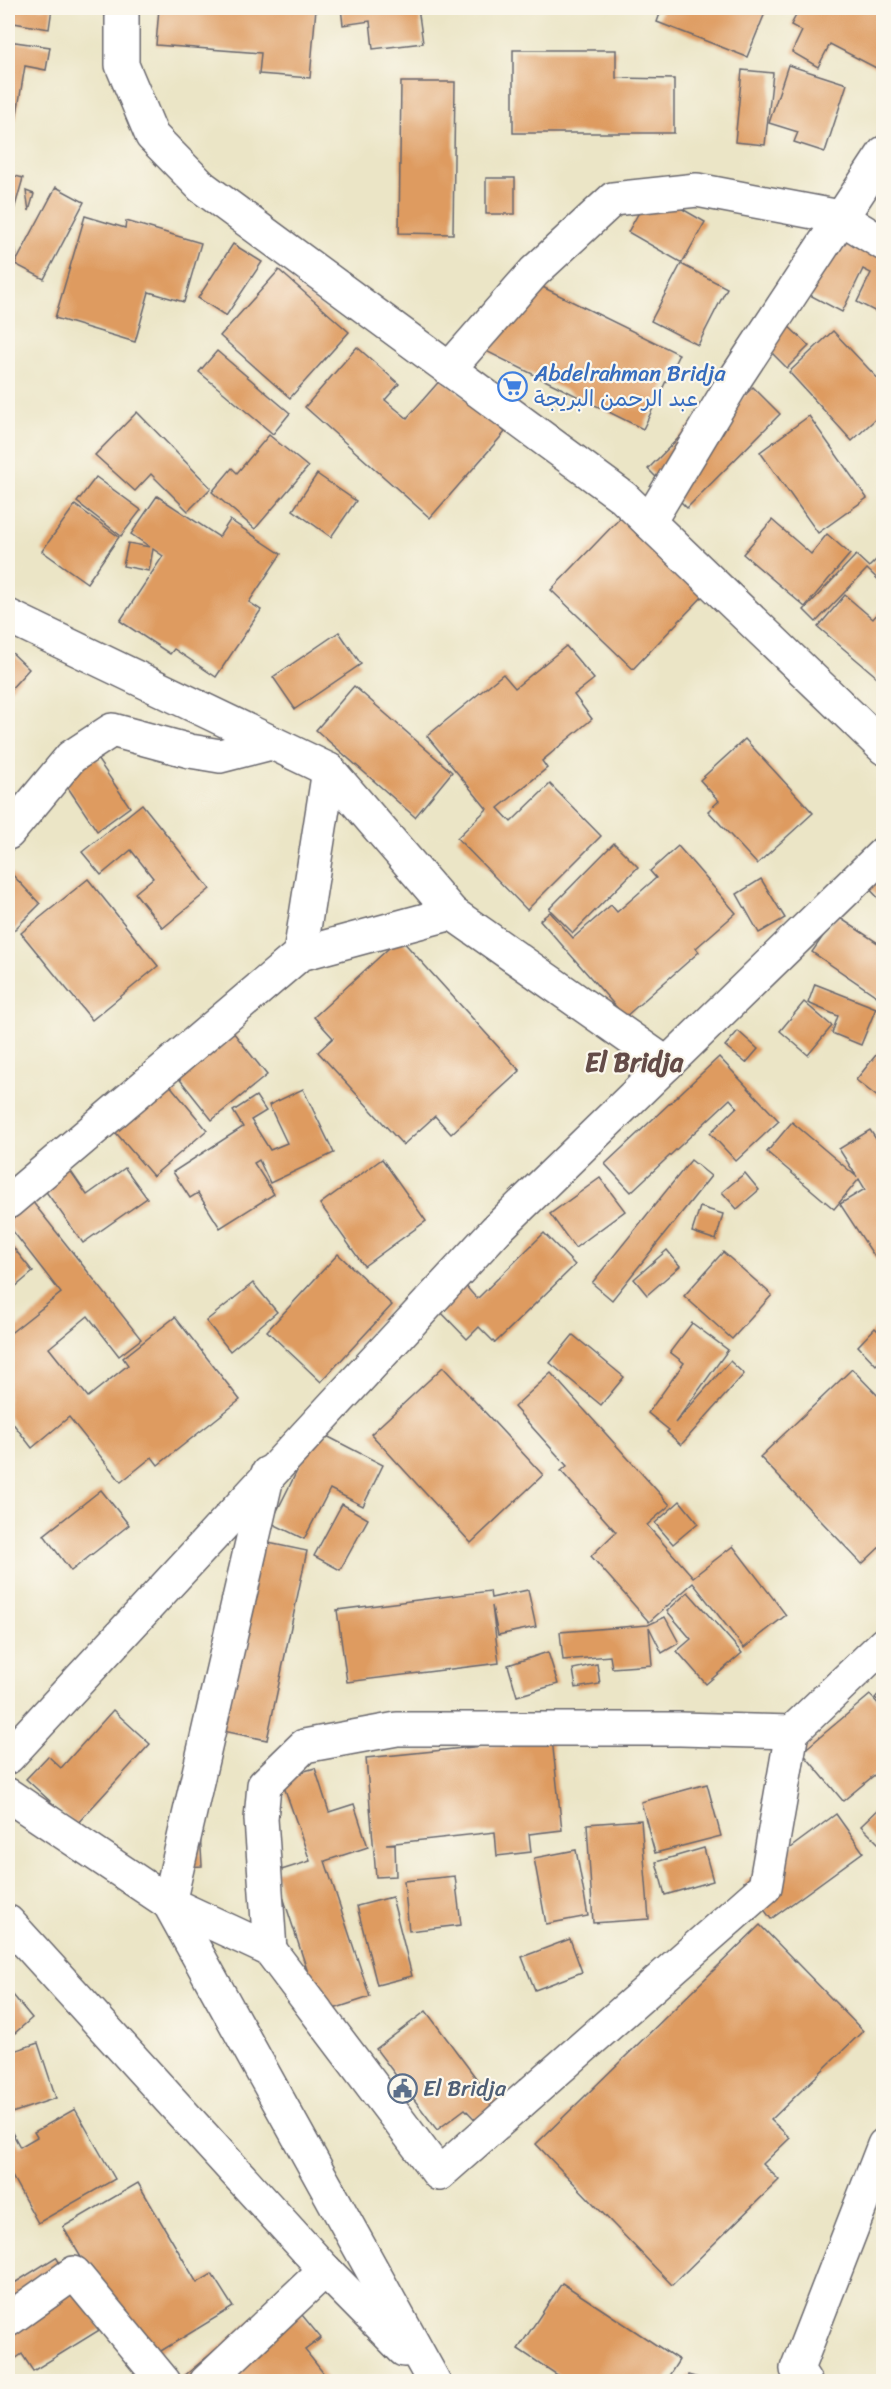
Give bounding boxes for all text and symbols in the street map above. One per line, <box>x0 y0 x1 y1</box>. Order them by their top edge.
place label: Abdelrahman Bridja عبد الرحمن البريجة <box>533 354 727 418</box>
supermarket icon: Abdelrahman Bridja عبد الرحمن البريجة <box>497 370 529 402</box>
district label: El Bridja <box>585 1039 684 1085</box>
place label: El Bridja <box>423 2069 507 2108</box>
public building icon: El Bridja <box>386 2072 418 2104</box>

